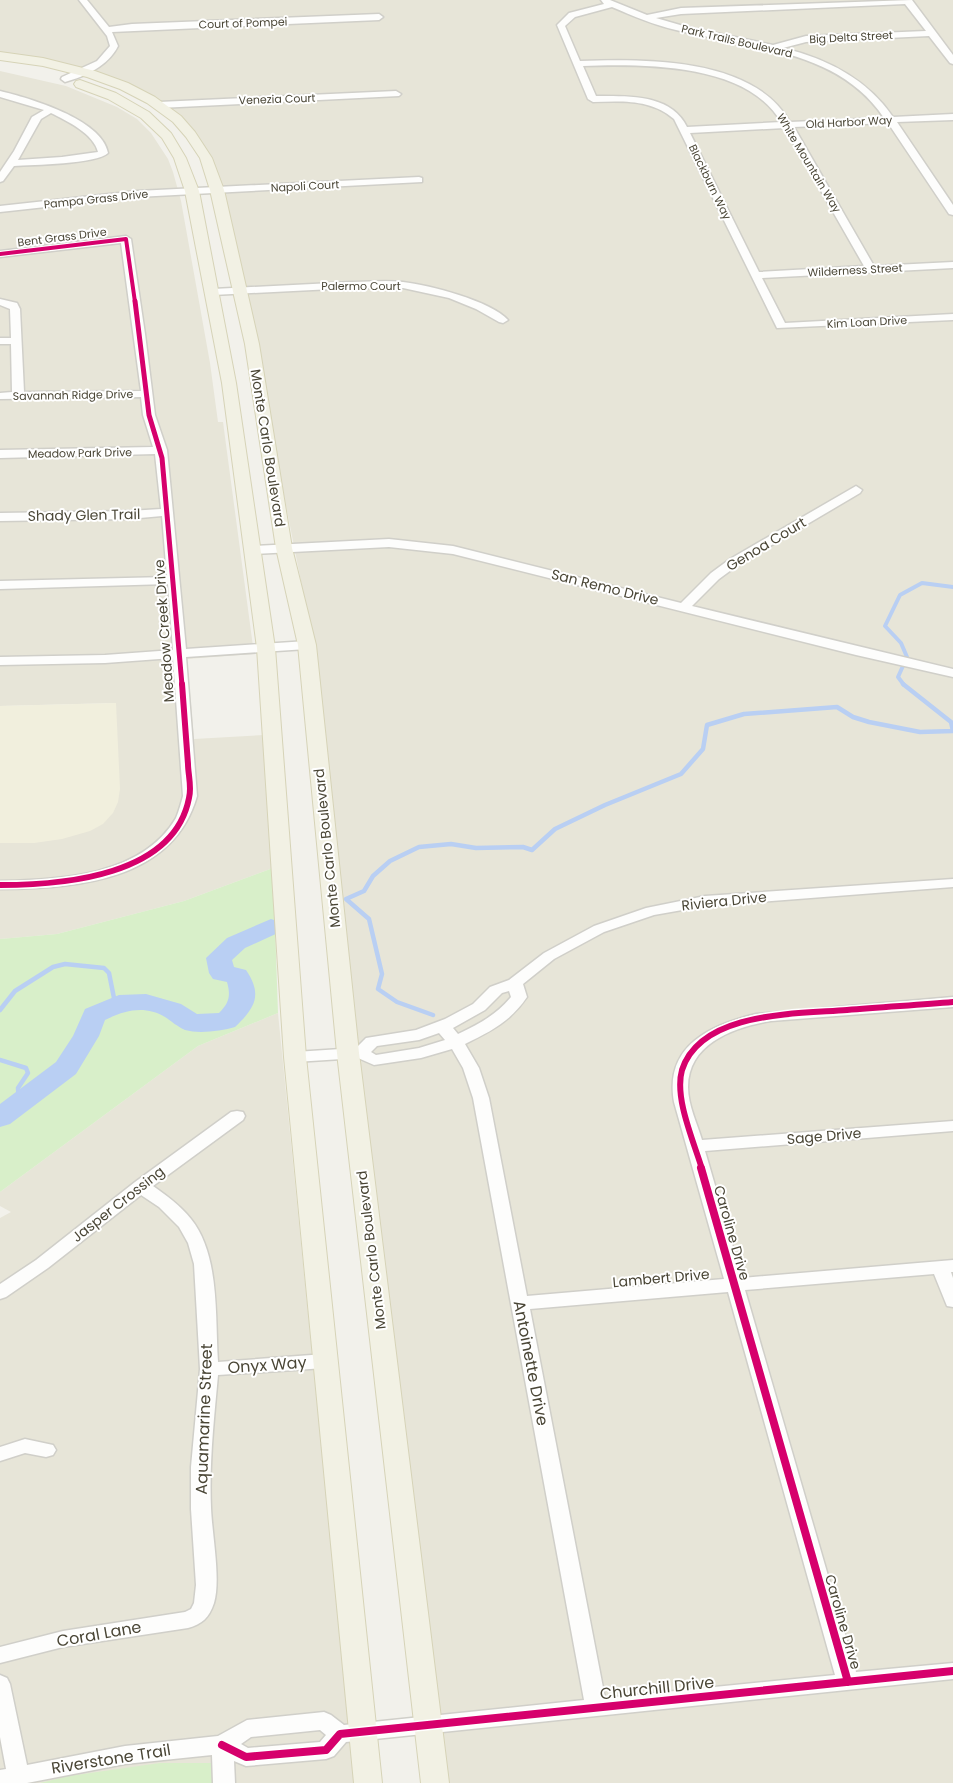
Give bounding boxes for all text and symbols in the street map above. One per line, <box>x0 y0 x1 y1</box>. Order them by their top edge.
street label: Court of Pompei <box>198 13 288 33</box>
street label: Park Trails Boulevard <box>680 20 794 62</box>
street label: Big Delta Street <box>809 27 893 47</box>
street label: Venezia Court <box>238 90 316 108</box>
street label: White Mountain Way <box>773 110 845 216</box>
street label: Old Harbor Way <box>805 112 894 132</box>
street label: Blackburn Way <box>685 142 736 223</box>
street label: Napoli Court <box>270 176 340 196</box>
street label: Pampa Grass Drive <box>43 186 149 212</box>
street label: Bent Grass Drive <box>17 224 108 250</box>
street label: Wilderness Street <box>807 260 903 280</box>
street label: Palermo Court <box>321 278 401 294</box>
street label: Kim Loan Drive <box>826 312 908 332</box>
street label: Monte Carlo Boulevard <box>246 368 290 528</box>
street label: Savannah Ridge Drive <box>13 386 134 404</box>
street label: Meadow Park Drive <box>28 444 132 462</box>
street label: Shady Glen Trail <box>28 504 140 526</box>
street label: Genoa Court <box>722 512 810 576</box>
street label: Meadow Creek Drive <box>149 559 179 703</box>
street label: San Remo Drive <box>549 564 661 610</box>
street label: Monte Carlo Boulevard <box>309 768 345 928</box>
street label: Riviera Drive <box>680 887 768 915</box>
street label: Sage Drive <box>786 1123 862 1149</box>
street label: Jasper Crossing <box>67 1161 169 1247</box>
street label: Monte Carlo Boulevard <box>351 1169 391 1331</box>
street label: Caroline Drive <box>709 1183 755 1283</box>
street label: Lambert Drive <box>612 1264 711 1292</box>
street label: Antoinette Drive <box>508 1298 554 1428</box>
street label: Aquamarine Street <box>190 1343 218 1495</box>
street label: Onyx Way <box>227 1351 307 1379</box>
street label: Caroline Drive <box>820 1572 866 1672</box>
street label: Coral Lane <box>55 1615 143 1653</box>
street label: Churchill Drive <box>599 1671 715 1705</box>
street label: Riverstone Trail <box>50 1738 172 1780</box>

